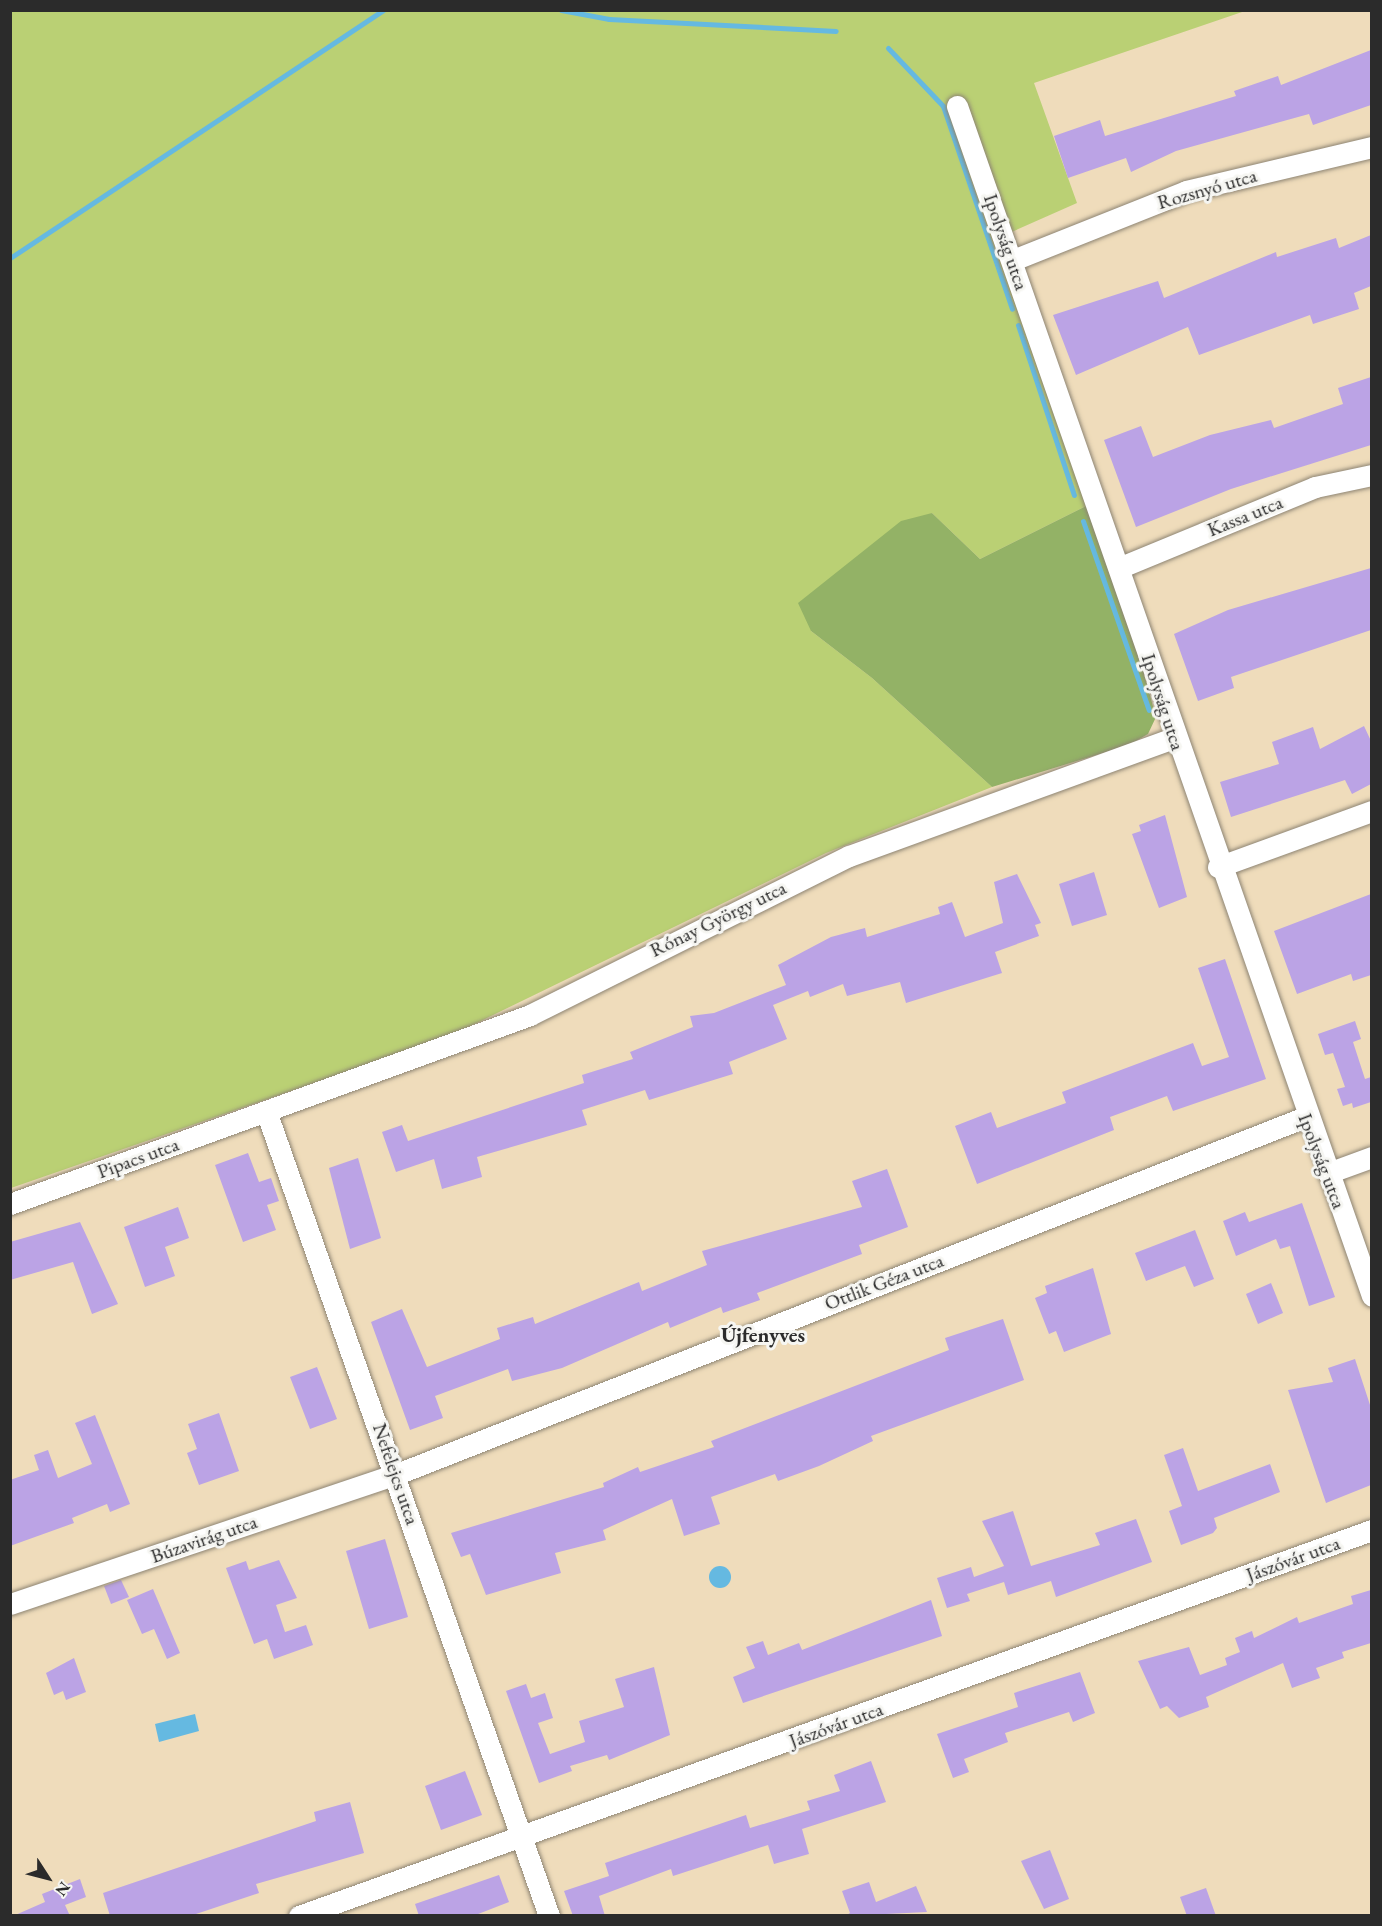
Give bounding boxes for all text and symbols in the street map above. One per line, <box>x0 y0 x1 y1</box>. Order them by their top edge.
street label: Rozsnyó utca <box>1154 163 1260 215</box>
street label: Ipolyság utca <box>978 191 1034 293</box>
street label: Kassa utca <box>1204 490 1286 542</box>
street label: Ipolyság utca <box>1136 651 1190 753</box>
street label: Rónay György utca <box>646 876 790 962</box>
street label: Ipolyság utca <box>1293 1110 1351 1212</box>
street label: Pipacs utca <box>94 1132 182 1184</box>
street label: Ottlik Géza utca <box>821 1248 947 1316</box>
district label: Újfenyves <box>721 1322 805 1348</box>
street label: Nefelejcs utca <box>367 1420 425 1528</box>
street label: Búzavirág utca <box>148 1510 260 1568</box>
street label: Jászóvár utca <box>1243 1531 1343 1587</box>
street label: Jászóvár utca <box>786 1697 886 1753</box>
north arrow <box>18 1848 78 1908</box>
text: N <box>51 1877 75 1900</box>

